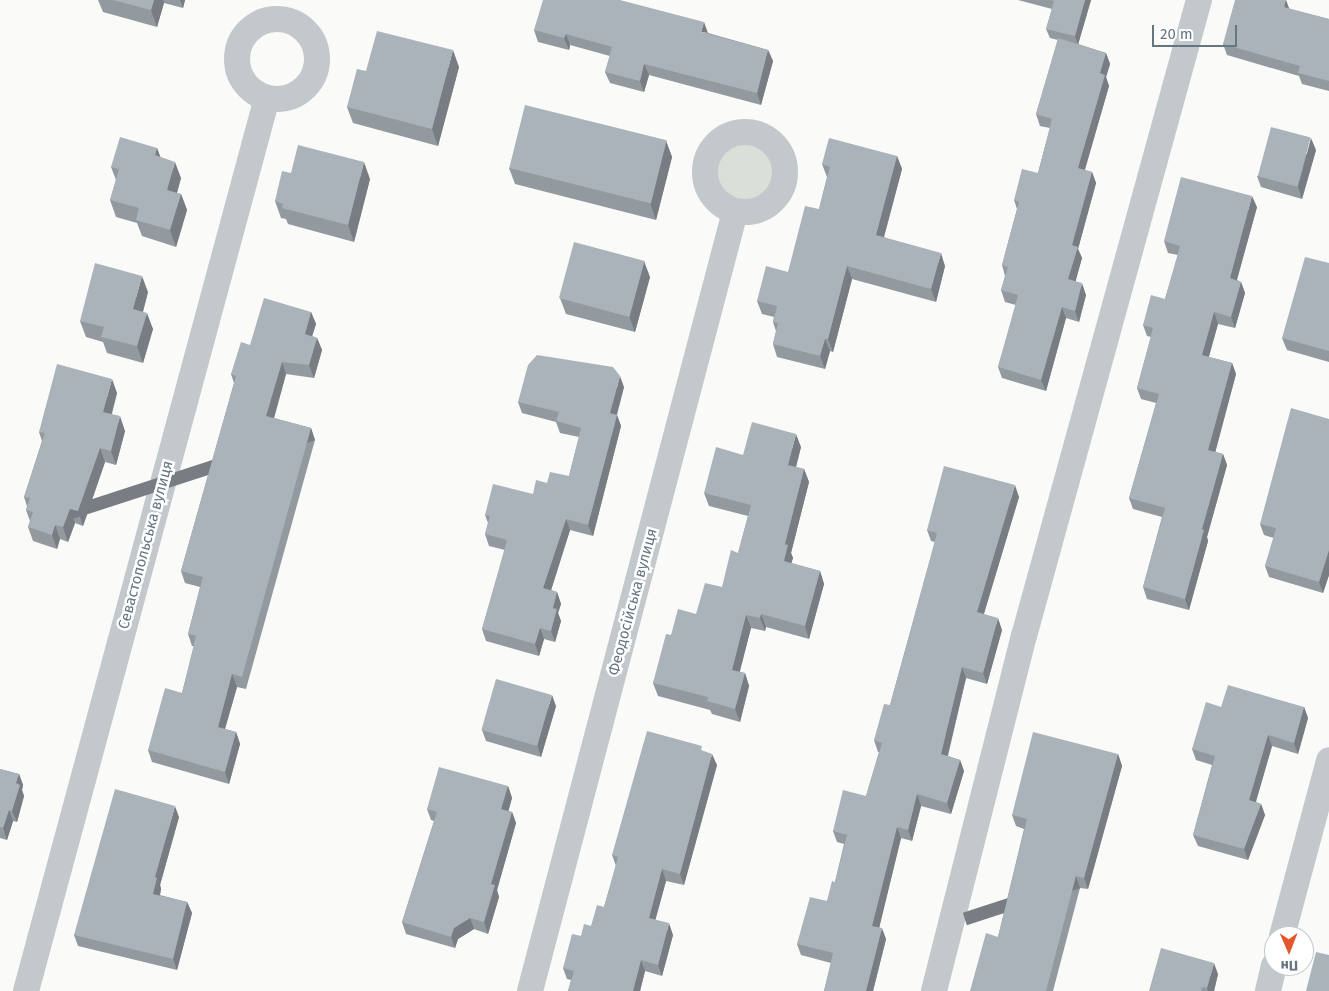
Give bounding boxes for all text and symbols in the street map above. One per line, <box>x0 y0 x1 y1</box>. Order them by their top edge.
scale bar <box>1154 15 1239 47</box>
text: 20 m <box>1160 25 1193 43</box>
street label: Севастопольська вулиця <box>115 459 177 631</box>
street label: Феодосійська вулиця <box>605 527 661 677</box>
north arrow <box>1264 926 1314 976</box>
text: Пн <box>1280 957 1298 974</box>

